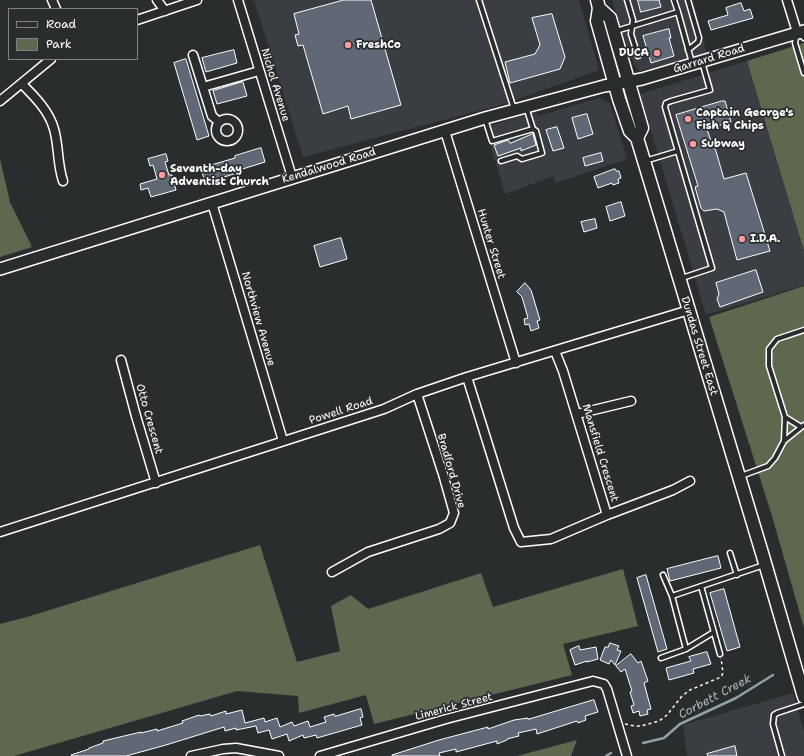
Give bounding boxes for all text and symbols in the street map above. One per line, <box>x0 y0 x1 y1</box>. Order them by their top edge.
legend <box>8 8 138 60</box>
text: Road <box>46 16 76 32</box>
text: Park <box>46 36 72 52</box>
place label: FreshCo <box>356 38 401 52</box>
marker: FreshCo <box>343 40 353 50</box>
street label: Garrard Road <box>672 42 746 76</box>
place label: DUCA <box>619 46 649 60</box>
street label: Nichol Avenue <box>258 47 292 123</box>
marker: DUCA <box>652 48 662 58</box>
place label: Captain George's Fish & Chips <box>696 106 794 132</box>
marker: Captain George's Fish & Chips <box>683 114 693 124</box>
place label: Subway <box>701 137 745 151</box>
marker: Subway <box>688 139 698 149</box>
street label: Kendalwood Road <box>280 145 378 187</box>
place label: Seventh-day Adventist Church <box>170 162 269 188</box>
marker: Seventh-day Adventist Church <box>157 170 167 180</box>
street label: Hunter Street <box>474 207 508 281</box>
place label: I.D.A. <box>750 232 780 246</box>
marker: I.D.A. <box>737 234 747 244</box>
street label: Northview Avenue <box>238 270 278 368</box>
street label: Dundas Street East <box>678 295 720 397</box>
street label: Otto Crescent <box>133 382 165 456</box>
street label: Powell Road <box>308 395 374 427</box>
street label: Mansfield Crescent <box>579 402 621 504</box>
street label: Bradford Drive <box>434 432 468 510</box>
water label: Corbett Creek <box>676 672 754 722</box>
street label: Limerick Street <box>414 690 494 724</box>

